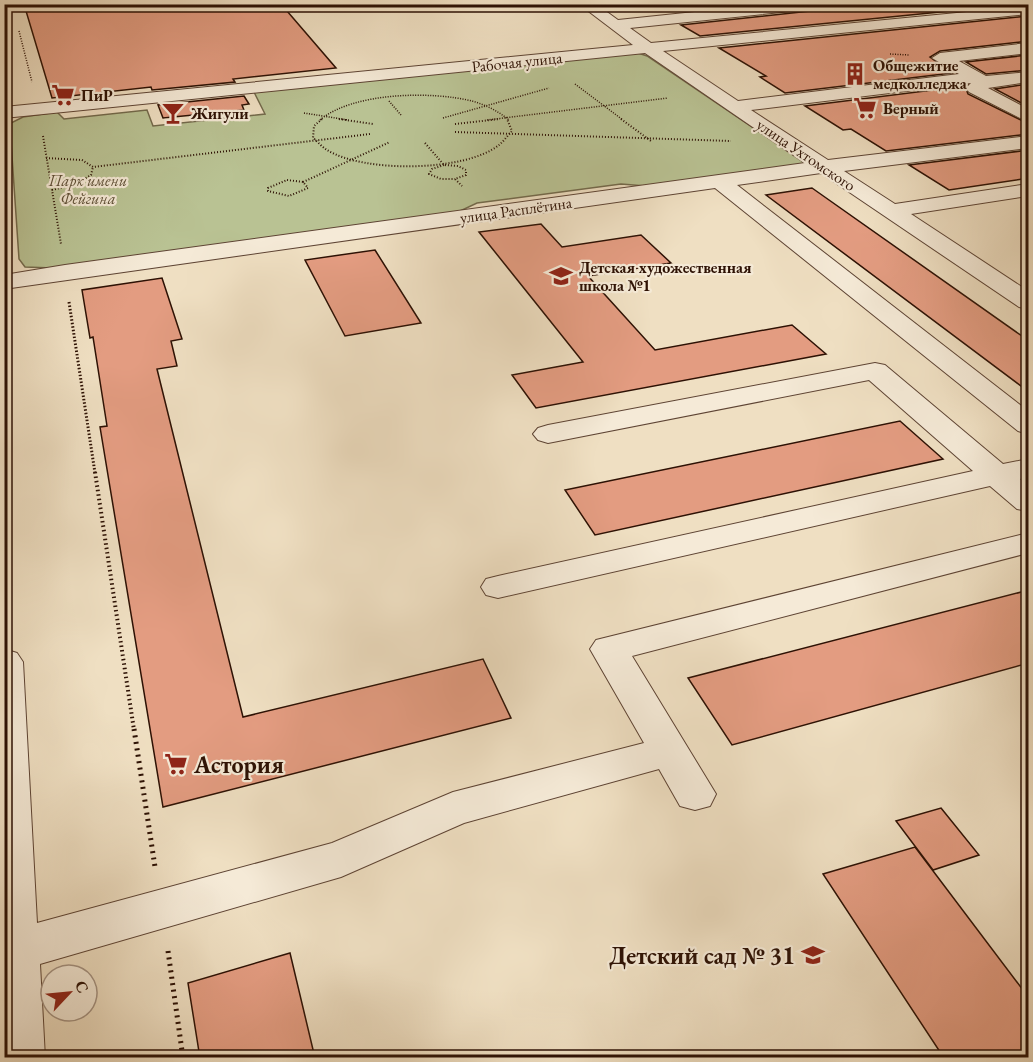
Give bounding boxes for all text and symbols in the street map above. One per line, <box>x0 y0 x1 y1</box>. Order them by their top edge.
street label: Рабочая улица <box>471 47 564 77</box>
place label: Общежитие медколледжа <box>873 55 968 94</box>
building icon: Общежитие медколледжа <box>842 61 868 87</box>
supermarket icon: ПиР <box>50 82 76 108</box>
place label: ПиР <box>81 85 113 106</box>
supermarket icon: Верный <box>852 95 878 121</box>
place label: Верный <box>883 98 939 119</box>
bar icon: Жигули <box>160 100 186 126</box>
place label: Жигули <box>190 103 249 124</box>
street label: улица Ухтомского <box>752 114 860 196</box>
park label: Парк имени Фейгина <box>48 170 127 209</box>
street label: улица Расплётина <box>459 192 574 228</box>
place label: Детская художественная школа №1 <box>579 257 752 296</box>
school or university icon: Детская художественная школа №1 <box>548 263 574 289</box>
place label: Астория <box>193 749 284 780</box>
supermarket icon: Астория <box>163 751 189 777</box>
place label: Детский сад № 31 <box>609 940 795 971</box>
school or university icon: Детский сад № 31 <box>800 942 826 968</box>
north arrow <box>39 963 99 1023</box>
text: С <box>70 977 94 996</box>

